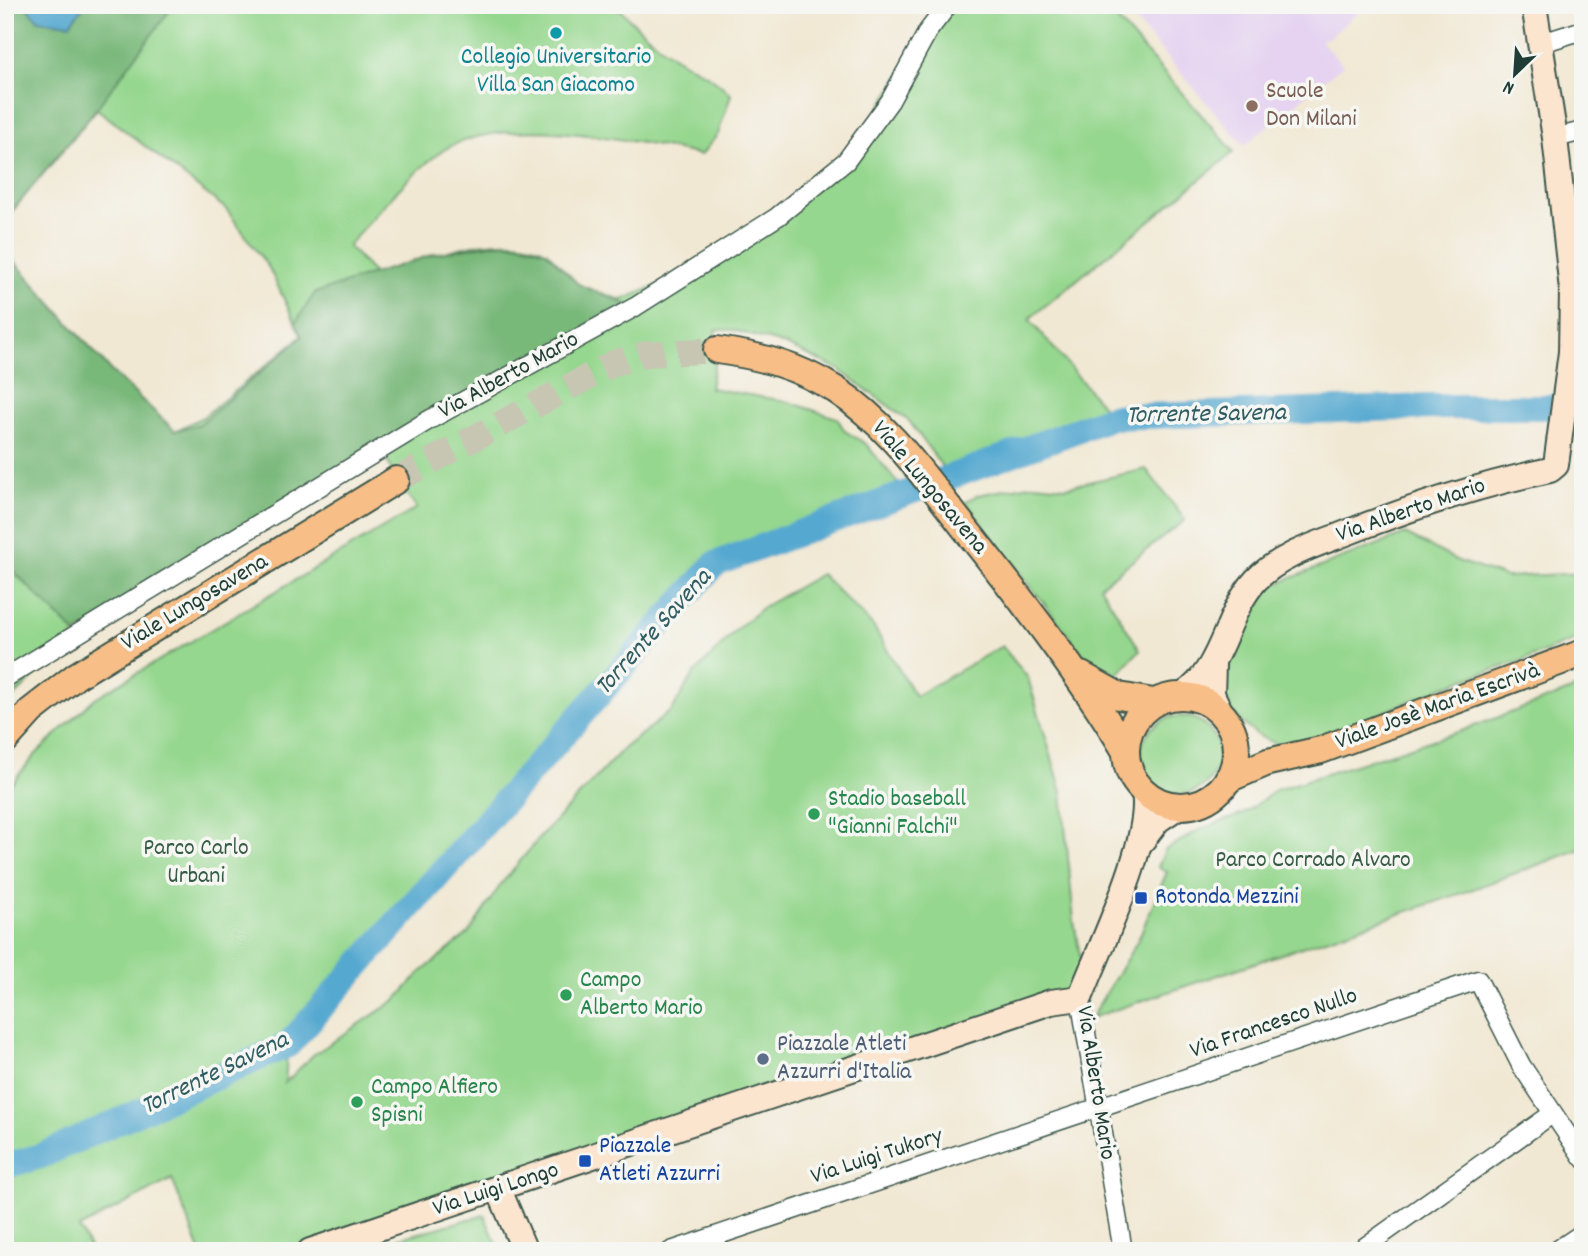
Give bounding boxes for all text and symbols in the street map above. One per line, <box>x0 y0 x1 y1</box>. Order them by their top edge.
marker: Collegio Universitario Villa San Giacomo <box>548 25 564 41</box>
north arrow <box>1480 38 1550 108</box>
place label: Collegio Universitario Villa San Giacomo <box>461 41 651 103</box>
text: N <box>1499 72 1519 100</box>
place label: Scuole Don Milani <box>1266 75 1357 137</box>
marker: Scuole Don Milani <box>1244 98 1260 114</box>
street label: Via Alberto Mario <box>433 323 585 429</box>
water label: Torrente Savena <box>1126 395 1288 435</box>
street label: Viale Lungosavena <box>863 414 996 563</box>
street label: Via Alberto Mario <box>1332 470 1490 552</box>
street label: Viale Lungosavena <box>115 545 275 660</box>
water label: Torrente Savena <box>587 560 722 705</box>
street label: Viale Josè Maria Escrivà <box>1331 654 1545 760</box>
place label: Stadio baseball "Gianni Falchi" <box>828 783 966 845</box>
marker: Stadio baseball "Gianni Falchi" <box>806 806 822 822</box>
park label: Parco Carlo Urbani <box>143 832 249 894</box>
park label: Parco Corrado Alvaro <box>1215 844 1411 878</box>
place label: Rotonda Mezzini <box>1155 881 1299 915</box>
marker: Rotonda Mezzini <box>1133 890 1149 906</box>
place label: Campo Alberto Mario <box>580 964 703 1026</box>
street label: Via Francesco Nullo <box>1186 979 1362 1069</box>
marker: Campo Alberto Mario <box>558 987 574 1003</box>
street label: Via Alberto Mario <box>1066 1003 1124 1163</box>
water label: Torrente Savena <box>135 1022 296 1126</box>
place label: Piazzale Atleti Azzurri d'Italia <box>777 1028 912 1090</box>
marker: Piazzale Atleti Azzurri d'Italia <box>755 1051 771 1067</box>
place label: Campo Alfiero Spisni <box>371 1071 498 1133</box>
marker: Campo Alfiero Spisni <box>349 1094 365 1110</box>
street label: Via Luigi Tukory <box>807 1119 948 1194</box>
place label: Piazzale Atleti Azzurri <box>599 1130 720 1192</box>
marker: Piazzale Atleti Azzurri <box>577 1153 593 1169</box>
street label: Via Luigi Longo <box>429 1154 563 1226</box>

